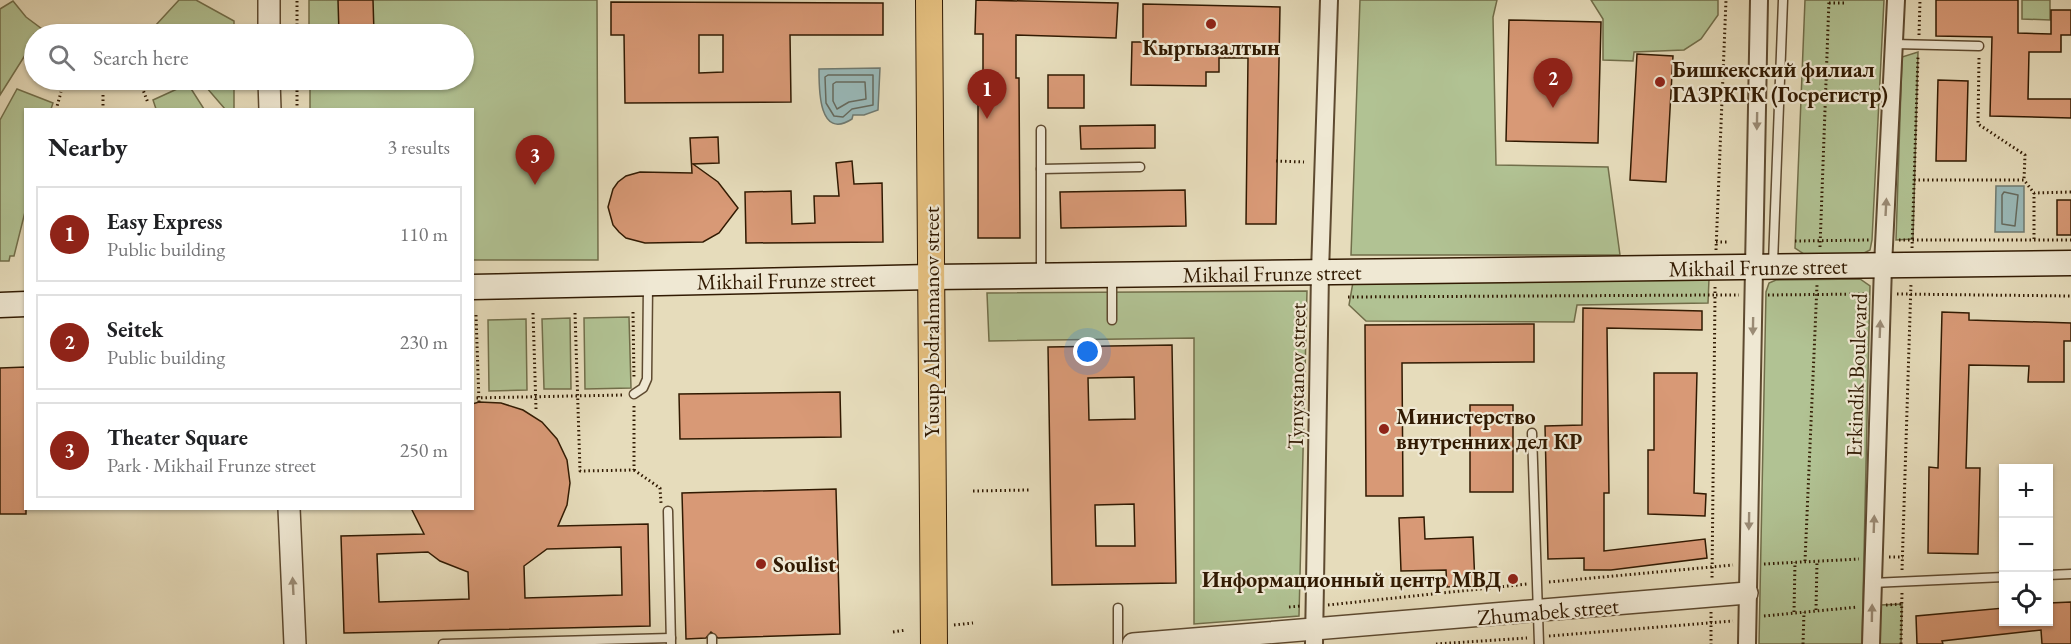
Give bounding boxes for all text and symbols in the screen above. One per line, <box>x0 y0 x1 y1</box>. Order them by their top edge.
marker: Кыргызалтын <box>1204 17 1218 31</box>
search box <box>24 24 474 90</box>
place label: Кыргызалтын <box>1142 33 1280 62</box>
icon: search <box>45 41 78 74</box>
text: Search here <box>93 43 188 72</box>
place label: Бишкекский филиал ГАЗРКГК (Госрегистр) <box>1672 55 1888 109</box>
pin: 2 <box>1534 58 1572 108</box>
pin: 1 <box>968 70 1006 119</box>
marker: Бишкекский филиал ГАЗРКГК (Госрегистр) <box>1653 75 1667 89</box>
one-way arrow <box>1752 112 1762 131</box>
text: Nearby <box>48 130 128 164</box>
text: 3 results <box>387 134 450 160</box>
pin: 3 <box>516 136 554 185</box>
one-way arrow <box>1881 198 1890 217</box>
street label: Yusup Abdrahmanov street <box>917 206 946 438</box>
text: Easy Express <box>107 207 223 236</box>
text: 1 <box>64 221 75 247</box>
text: 110 m <box>400 221 448 247</box>
text: Public building <box>107 236 225 262</box>
street label: Mikhail Frunze street <box>1668 251 1848 284</box>
street label: Mikhail Frunze street <box>1182 257 1362 290</box>
street label: Mikhail Frunze street <box>696 264 876 297</box>
street label: Erkindik Boulevard <box>1839 292 1874 458</box>
street label: Tynystanov street <box>1281 302 1312 450</box>
text: Seitek <box>107 315 163 344</box>
one-way arrow <box>1748 316 1757 335</box>
one-way arrow <box>1876 320 1885 339</box>
text: 2 <box>64 329 75 355</box>
text: 230 m <box>400 329 448 355</box>
your location <box>1073 337 1102 366</box>
text: Public building <box>107 344 225 370</box>
place label: Министерство внутренних дел КР <box>1396 402 1582 456</box>
marker: Министерство внутренних дел КР <box>1377 422 1391 436</box>
text: Theater Square <box>107 423 248 452</box>
text: 3 <box>64 437 75 463</box>
text: 250 m <box>400 437 448 463</box>
text: Park · Mikhail Frunze street <box>107 452 316 478</box>
map controls <box>1999 464 2053 626</box>
button: + <box>1999 464 2053 518</box>
one-way arrow <box>1744 511 1754 530</box>
one-way arrow <box>1869 515 1878 534</box>
button: − <box>1999 518 2053 572</box>
place label: Soulist <box>773 550 837 579</box>
marker: Soulist <box>754 557 768 571</box>
place label: Информационный центр МВД <box>1202 565 1501 594</box>
marker: Информационный центр МВД <box>1506 572 1520 586</box>
button: locate <box>1999 572 2053 626</box>
one-way arrow <box>288 576 297 595</box>
street label: Zhumabek street <box>1476 591 1620 632</box>
one-way arrow <box>1867 604 1876 623</box>

